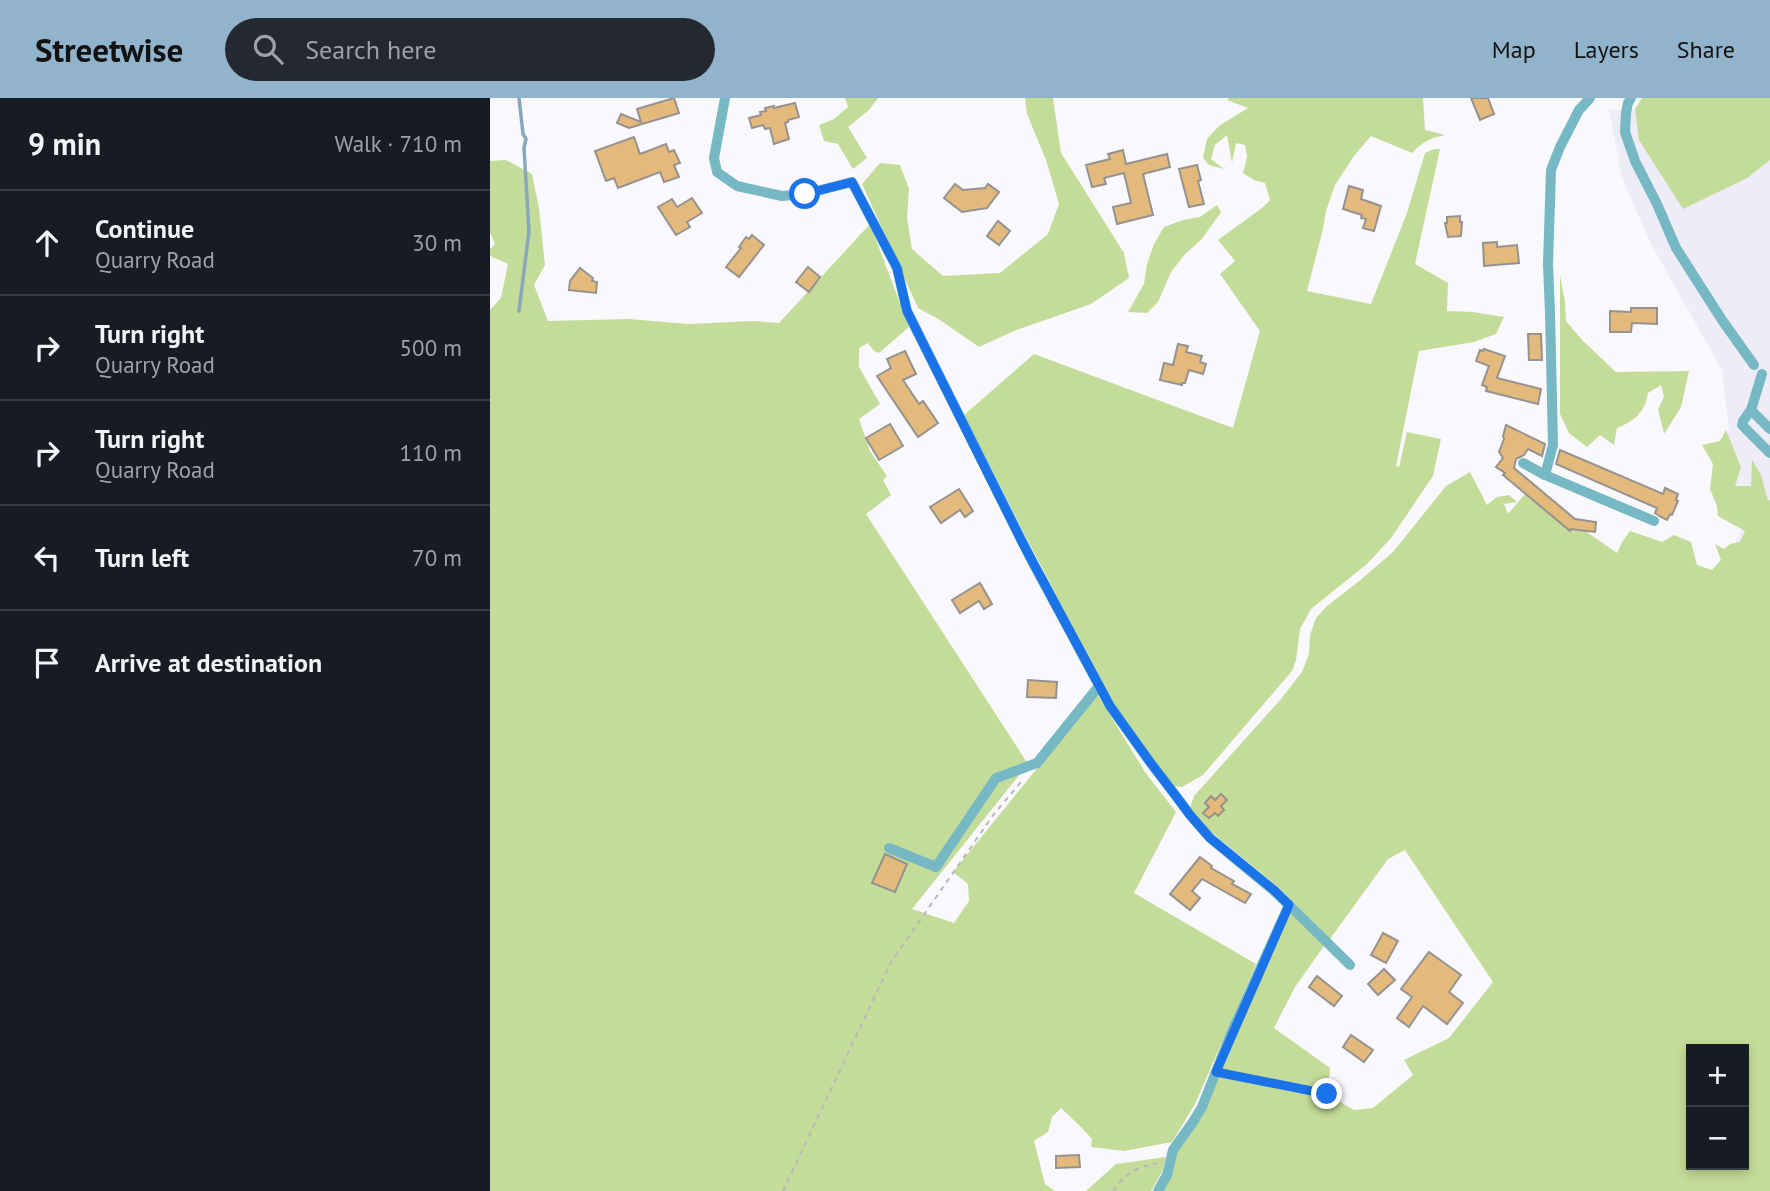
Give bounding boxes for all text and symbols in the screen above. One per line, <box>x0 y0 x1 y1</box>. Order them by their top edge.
search box <box>225 18 715 81</box>
text: Streetwise <box>35 28 183 71</box>
icon: search <box>249 30 287 68</box>
text: Search here <box>305 33 436 66</box>
text: Map <box>1492 34 1536 65</box>
text: Layers <box>1574 34 1639 65</box>
text: Share <box>1677 34 1735 65</box>
text: 9 min <box>28 124 101 163</box>
text: Walk · 710 m <box>335 129 462 158</box>
route start <box>789 178 820 209</box>
text: Continue <box>95 212 194 245</box>
icon: ahead <box>28 224 66 262</box>
text: 30 m <box>412 228 462 257</box>
text: Quarry Road <box>95 245 215 274</box>
text: Turn right <box>95 317 204 350</box>
icon: right <box>28 329 66 367</box>
text: 500 m <box>400 333 462 362</box>
text: Quarry Road <box>95 350 215 379</box>
text: Turn right <box>95 422 204 455</box>
icon: right <box>28 434 66 472</box>
text: 110 m <box>400 438 462 467</box>
text: Quarry Road <box>95 455 215 484</box>
icon: left <box>28 539 66 577</box>
text: Turn left <box>95 541 189 574</box>
text: 70 m <box>412 543 462 572</box>
icon: arrive <box>28 644 66 682</box>
text: Arrive at destination <box>95 646 322 679</box>
map controls <box>1686 1044 1749 1170</box>
button: + <box>1686 1044 1749 1107</box>
route end <box>1311 1078 1342 1109</box>
button: − <box>1686 1107 1749 1170</box>

